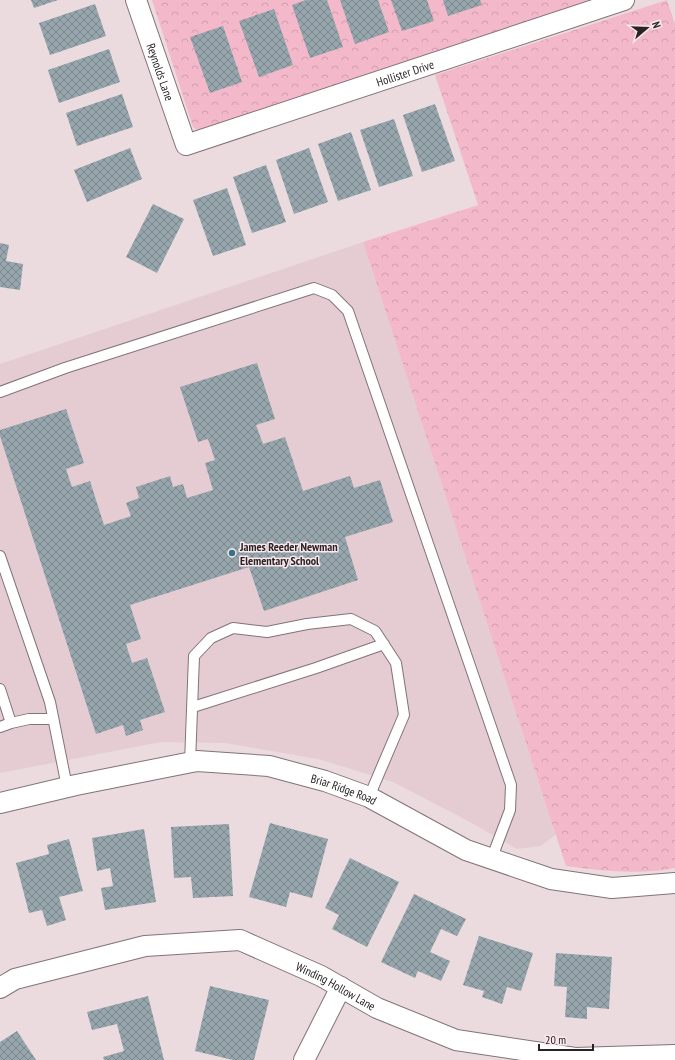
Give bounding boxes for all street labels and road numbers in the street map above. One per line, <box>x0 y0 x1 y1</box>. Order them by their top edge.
street label: Reynolds Lane <box>144 41 178 102</box>
street label: Hollister Drive <box>374 56 436 89</box>
street label: Briar Ridge Road <box>309 770 380 807</box>
street label: Winding Hollow Lane <box>294 958 378 1013</box>

